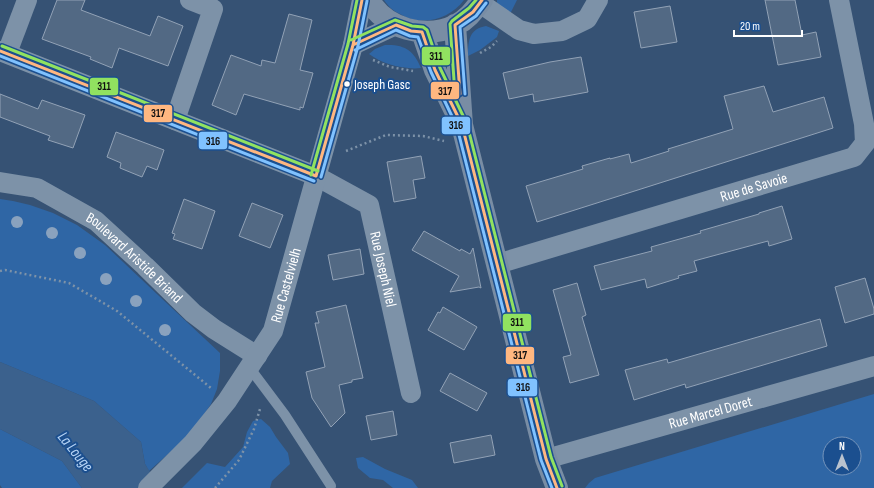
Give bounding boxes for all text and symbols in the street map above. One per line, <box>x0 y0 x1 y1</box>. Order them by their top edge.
scale bar <box>734 12 802 38</box>
text: 20 m <box>740 19 760 34</box>
line badge: 311 <box>421 46 451 66</box>
text: 311 <box>429 50 443 63</box>
place label: Joseph Gasc <box>353 76 410 93</box>
line badge: 311 <box>89 77 119 96</box>
marker: Joseph Gasc <box>342 79 352 89</box>
text: 311 <box>97 80 111 93</box>
line badge: 317 <box>430 81 460 100</box>
text: 317 <box>438 85 452 98</box>
line badge: 317 <box>143 104 173 123</box>
text: 317 <box>151 107 165 120</box>
line badge: 316 <box>441 116 471 135</box>
text: 316 <box>449 119 463 132</box>
line badge: 316 <box>198 131 228 150</box>
text: 316 <box>206 135 220 148</box>
street label: Rue de Savoie <box>718 168 790 206</box>
street label: Boulevard Aristide Briand <box>83 208 187 307</box>
street label: Rue Joseph Niel <box>366 230 401 309</box>
street label: Rue Castelvielh <box>266 246 305 325</box>
line badge: 311 <box>502 313 532 332</box>
text: 311 <box>510 316 524 329</box>
line badge: 317 <box>505 346 535 365</box>
text: 317 <box>513 349 527 362</box>
line badge: 316 <box>507 378 538 397</box>
text: 316 <box>516 381 530 394</box>
street label: Rue Marcel Doret <box>667 391 755 433</box>
water label: La Louge <box>53 428 97 476</box>
north arrow <box>822 436 862 476</box>
text: N <box>839 440 845 453</box>

